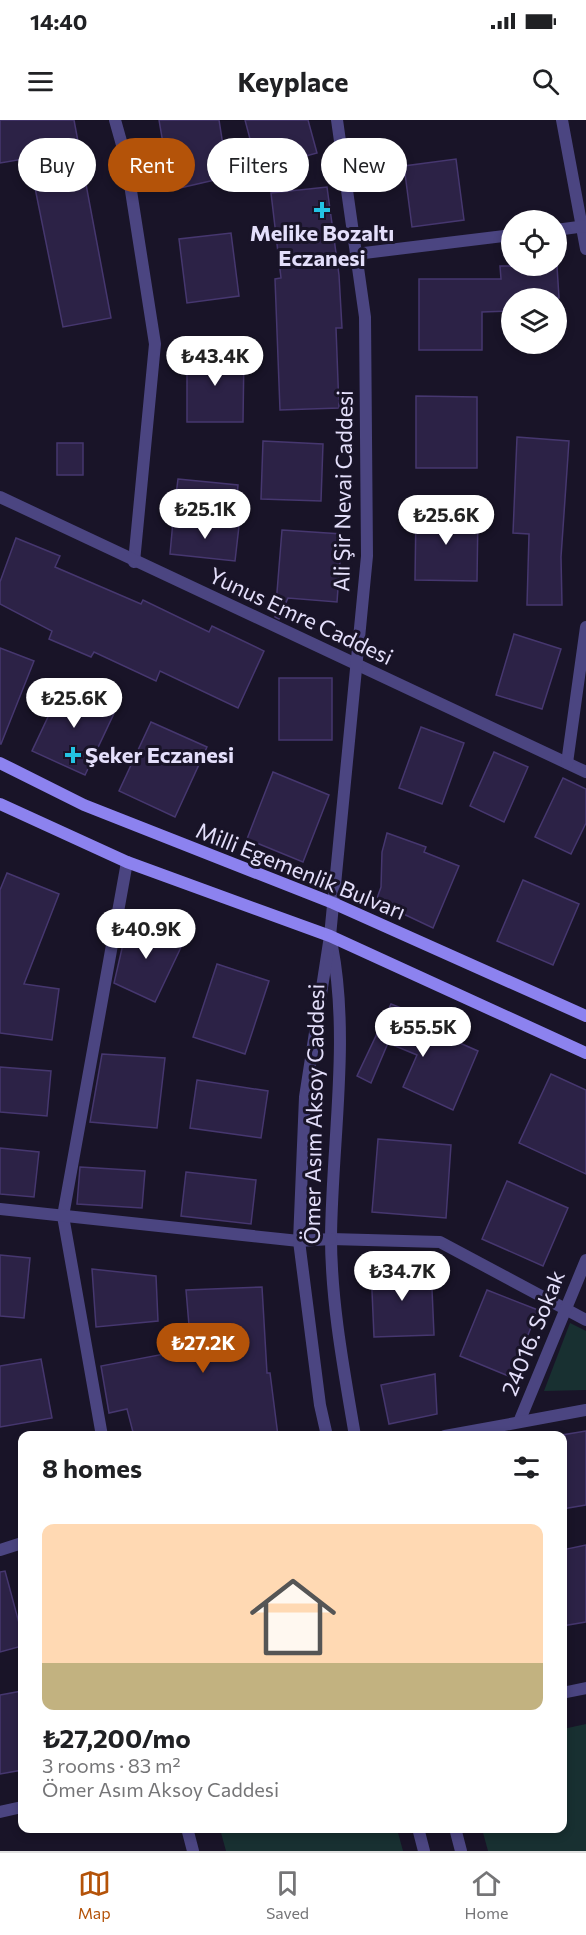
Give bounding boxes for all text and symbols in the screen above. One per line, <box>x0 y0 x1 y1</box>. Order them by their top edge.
text: 14:40 <box>30 8 87 35</box>
icon: menu <box>24 65 57 98</box>
text: Keyplace <box>237 65 349 98</box>
icon: search <box>529 65 562 98</box>
chip: Buy <box>18 138 96 192</box>
chip: Rent <box>108 138 195 192</box>
chip: Filters <box>207 138 309 192</box>
chip: New <box>321 138 407 192</box>
marker: Melike Bozaltı Eczanesi <box>315 203 329 217</box>
map controls <box>501 210 567 354</box>
button: locate <box>501 210 567 276</box>
place label: Melike Bozaltı Eczanesi <box>250 219 394 271</box>
button: layers <box>501 288 567 354</box>
pin: ₺43.4K <box>166 336 264 387</box>
text: ₺43.4K <box>180 343 250 367</box>
street label: Ali Şir Nevai Caddesi <box>327 390 358 592</box>
pin: ₺25.1K <box>156 489 254 540</box>
pin: ₺25.6K <box>397 495 495 546</box>
text: ₺25.1K <box>173 496 237 520</box>
text: ₺25.6K <box>412 502 480 526</box>
street label: Yunus Emre Caddesi <box>205 561 398 670</box>
pin: ₺25.6K <box>25 678 123 729</box>
text: ₺25.6K <box>40 685 108 709</box>
place label: Şeker Eczanesi <box>85 741 234 768</box>
marker: Şeker Eczanesi <box>66 748 80 762</box>
street label: Milli Egemenlik Bulvarı <box>192 816 410 925</box>
pin: ₺40.9K <box>97 909 195 960</box>
text: ₺40.9K <box>111 916 182 940</box>
street label: Ömer Asım Aksoy Caddesi <box>298 983 329 1245</box>
pin: ₺55.5K <box>374 1007 472 1058</box>
text: ₺55.5K <box>389 1014 457 1038</box>
pin: ₺34.7K <box>353 1251 451 1302</box>
text: ₺34.7K <box>368 1258 436 1282</box>
street label: 24016. Sokak <box>495 1266 570 1399</box>
pin: ₺27.2K <box>154 1323 252 1374</box>
text: ₺27.2K <box>171 1330 235 1354</box>
icon: filters <box>510 1451 543 1484</box>
text: 8 homes <box>42 1452 142 1483</box>
icon: home <box>239 1563 347 1671</box>
text: ₺27,200/mo <box>42 1722 191 1753</box>
text: 3 rooms · 83 m² <box>42 1753 181 1777</box>
text: Ömer Asım Aksoy Caddesi <box>42 1777 279 1801</box>
tab: Map <box>78 1867 111 1922</box>
tab: Saved <box>266 1867 309 1922</box>
tab: Home <box>464 1867 508 1922</box>

